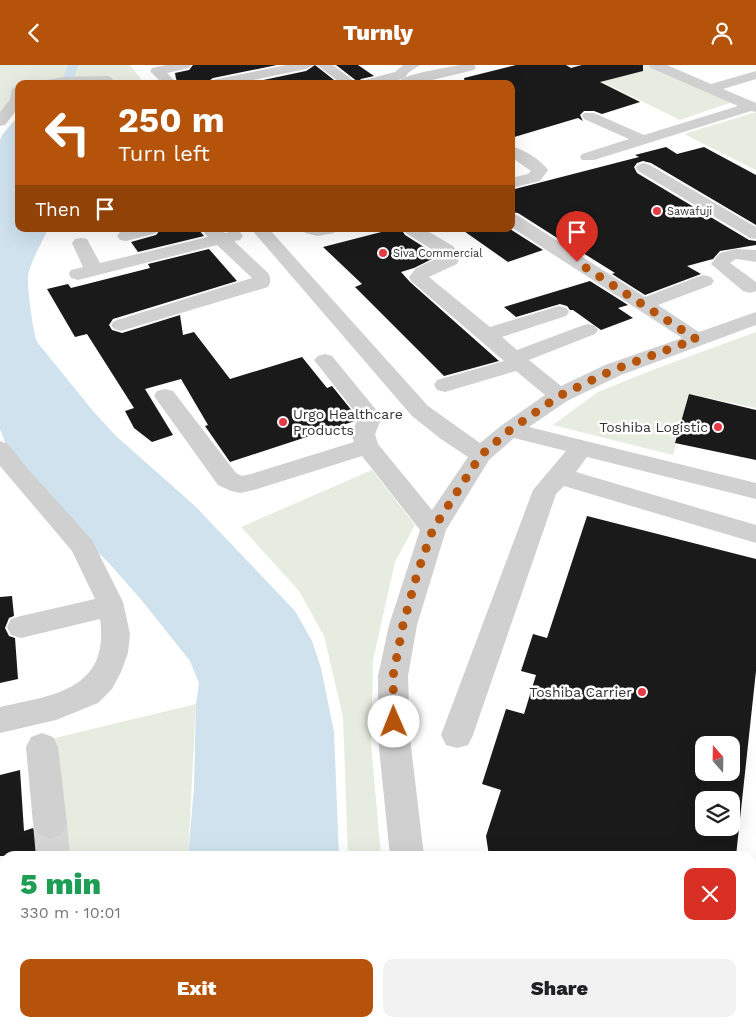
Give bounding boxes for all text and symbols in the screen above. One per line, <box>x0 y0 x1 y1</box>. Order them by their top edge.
icon: back <box>20 19 48 47</box>
icon: person <box>708 19 736 47</box>
text: Turnly <box>343 20 413 45</box>
text: 250 m <box>118 99 225 141</box>
icon: left <box>35 100 100 165</box>
text: Turn left <box>118 141 210 166</box>
icon: arrive <box>91 195 119 223</box>
text: Then <box>35 198 81 221</box>
marker: Sawafuji <box>651 205 663 217</box>
place label: Sawafuji <box>667 205 712 218</box>
pin <box>556 211 598 262</box>
icon: arrive <box>563 218 591 246</box>
marker: Siva Commercial <box>377 247 389 259</box>
place label: Siva Commercial <box>393 247 483 260</box>
place label: Urgo Healthcare Products <box>293 406 403 438</box>
marker: Urgo Healthcare Products <box>277 416 289 428</box>
place label: Toshiba Logistic <box>599 419 708 435</box>
marker: Toshiba Logistic <box>712 421 724 433</box>
place label: Toshiba Carrier <box>529 684 632 700</box>
marker: Toshiba Carrier <box>636 686 648 698</box>
position arrow <box>367 695 419 747</box>
north arrow <box>695 736 740 781</box>
map controls <box>695 736 740 836</box>
button: layers <box>695 791 740 836</box>
text: 5 min <box>20 866 101 901</box>
button: close <box>684 868 736 920</box>
text: 330 m · 10:01 <box>20 903 121 922</box>
button: Exit <box>20 959 373 1017</box>
button: Share <box>383 959 736 1017</box>

